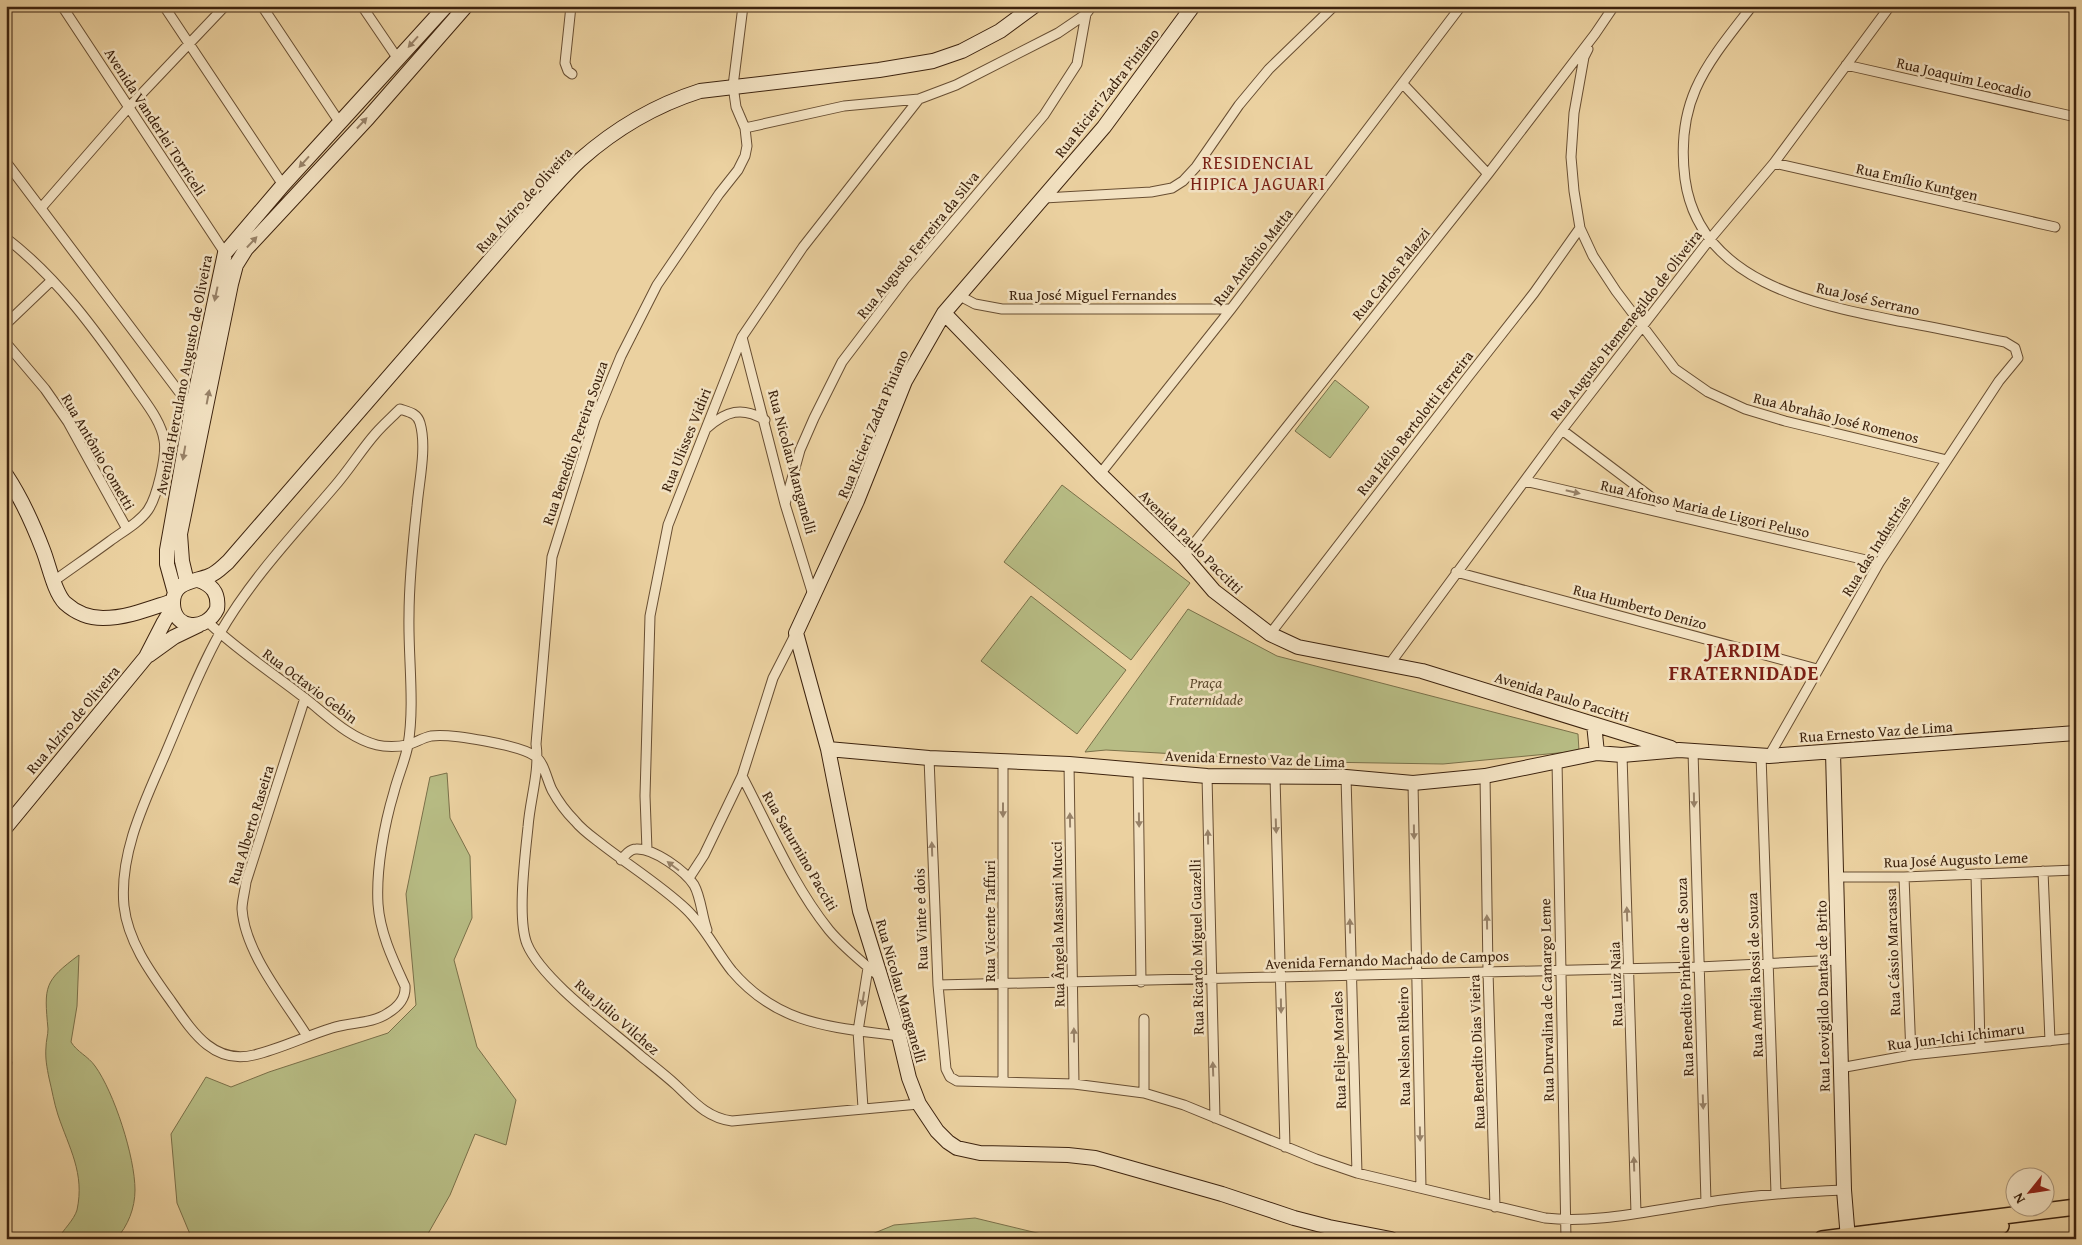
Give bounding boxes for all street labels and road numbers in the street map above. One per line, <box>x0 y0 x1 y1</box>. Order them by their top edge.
street label: Rua Ricieri Zadra Piniano <box>1049 23 1164 162</box>
street label: Avenida Vanderlei Torriceli <box>100 44 211 200</box>
street label: Rua Joaquim Leocadio <box>1895 52 2034 103</box>
street label: Rua Alziro de Oliveira <box>470 142 577 257</box>
street label: Rua Emílio Kuntgen <box>1854 157 1981 206</box>
street label: Rua Augusto Ferreira da Silva <box>852 167 984 323</box>
street label: Rua Antônio Matta <box>1208 204 1297 310</box>
street label: Rua Carlos Palazzi <box>1347 223 1434 324</box>
street label: Rua Augusto Hemenegildo de Oliveira <box>1545 225 1707 424</box>
street label: Avenida Herculano Augusto de Oliveira <box>150 253 217 497</box>
street label: Rua José Serrano <box>1814 276 1922 321</box>
street label: Rua José Miguel Fernandes <box>1009 284 1177 305</box>
street label: Rua Ricieri Zadra Piniano <box>832 346 913 501</box>
street label: Rua Hélio Bertolotti Ferreira <box>1351 346 1478 499</box>
street label: Rua Benedito Pereira Souza <box>537 358 612 528</box>
street label: Rua Ulisses Vidiri <box>655 385 716 495</box>
street label: Rua Nicolau Manganelli <box>763 387 822 536</box>
street label: Rua Abrahão José Romenos <box>1751 387 1921 448</box>
street label: Rua Antônio Cometti <box>57 390 140 514</box>
street label: Rua Afonso Maria de Ligori Peluso <box>1599 474 1812 543</box>
street label: Avenida Paulo Paccitti <box>1135 485 1248 598</box>
street label: Rua das Industrias <box>1836 491 1915 600</box>
street label: Rua Humberto Denizo <box>1571 579 1710 635</box>
street label: Rua Octavio Gebin <box>258 643 363 729</box>
street label: Rua Alziro de Oliveira <box>21 661 124 778</box>
street label: Avenida Paulo Paccitti <box>1492 666 1632 727</box>
street label: Rua Ernesto Vaz de Lima <box>1799 716 1953 747</box>
street label: Avenida Ernesto Vaz de Lima <box>1165 745 1345 772</box>
street label: Rua Alberto Raseira <box>222 763 279 887</box>
street label: Rua Saturnino Pacciti <box>758 787 843 915</box>
street label: Rua Ângela Massani Mucci <box>1046 841 1069 1007</box>
street label: Rua José Augusto Leme <box>1883 846 2029 873</box>
street label: Rua Ricardo Miguel Guazelli <box>1184 859 1209 1035</box>
street label: Rua Vicente Taffuri <box>979 860 1000 982</box>
street label: Rua Vinte e dois <box>908 868 933 970</box>
street label: Rua Benedito Pinheiro de Souza <box>1671 877 1698 1077</box>
street label: Rua Cássio Marcassa <box>1880 888 1905 1016</box>
street label: Rua Amélia Rossi de Souza <box>1741 892 1768 1058</box>
street label: Rua Durvalina de Camargo Leme <box>1534 898 1559 1102</box>
street label: Rua Leovigildo Dantas de Brito <box>1810 900 1835 1092</box>
street label: Rua Nicolau Manganelli <box>871 917 932 1065</box>
street label: Rua Luiz Naia <box>1604 941 1627 1027</box>
street label: Avenida Fernando Machado de Campos <box>1265 945 1509 974</box>
street label: Rua Júlio Vilchez <box>570 974 665 1060</box>
street label: Rua Benedito Dias Vieira <box>1463 974 1490 1130</box>
street label: Rua Nelson Ribeiro <box>1392 986 1415 1106</box>
street label: Rua Felipe Morales <box>1326 991 1351 1109</box>
street label: Rua Jun-Ichi Ichimaru <box>1886 1018 2027 1055</box>

